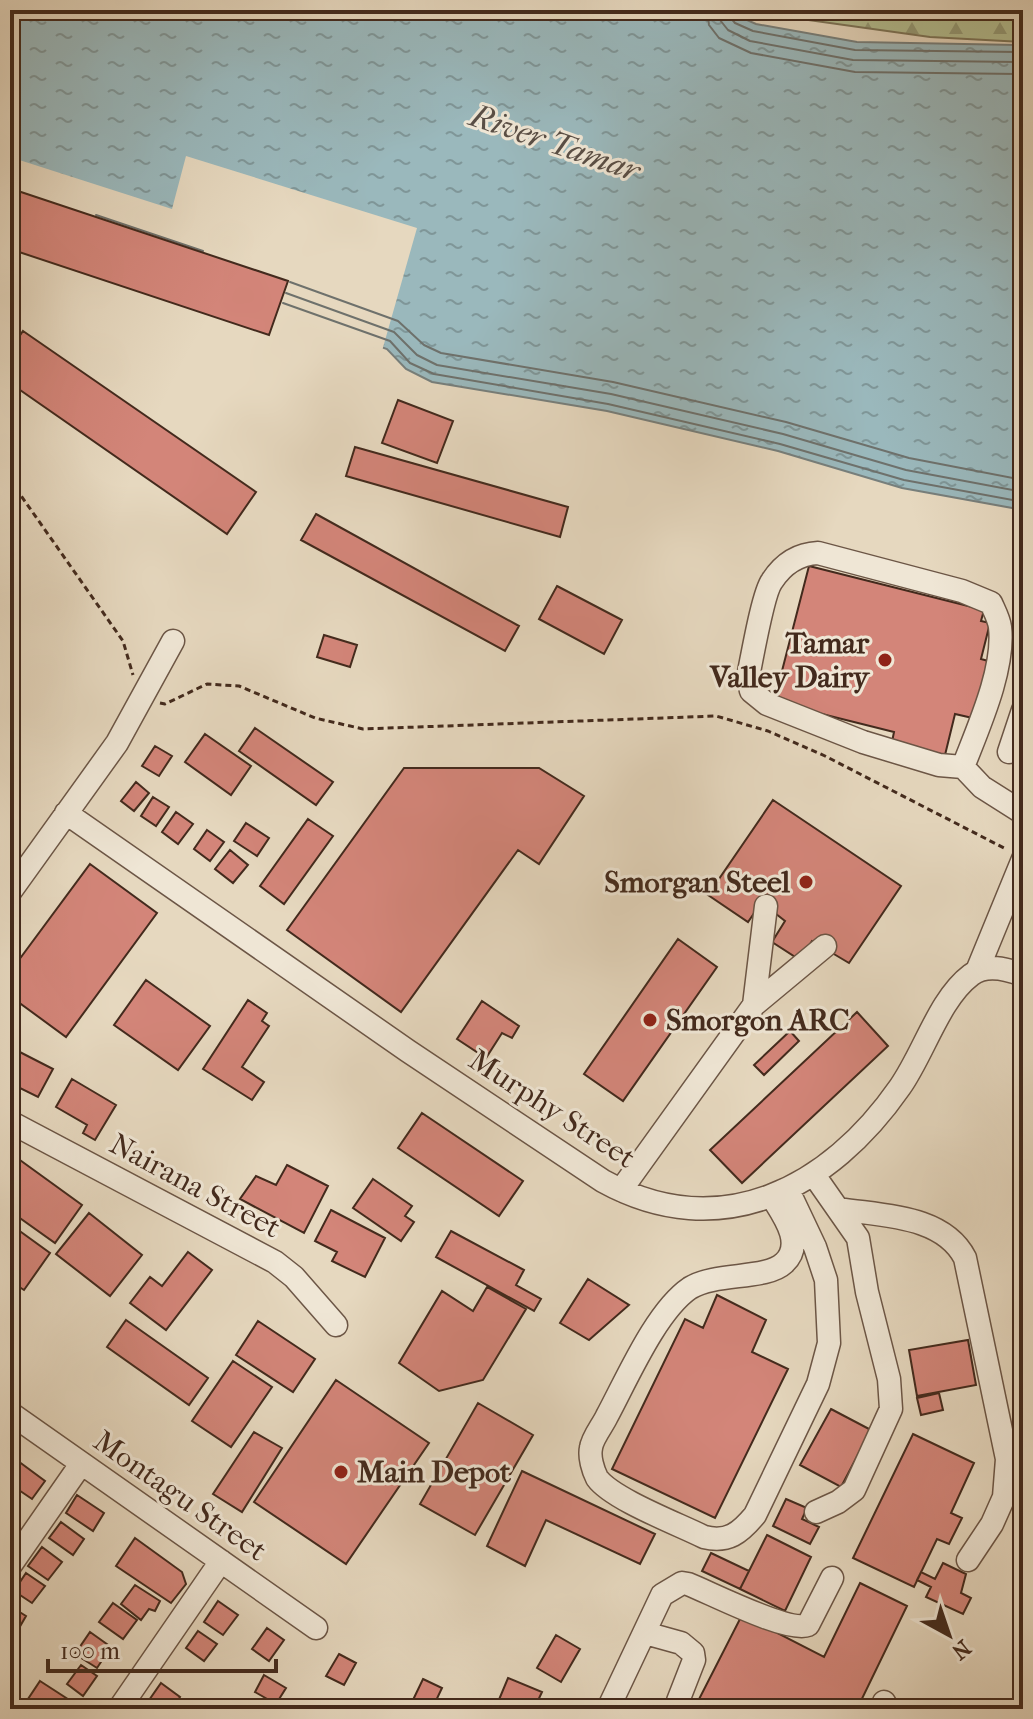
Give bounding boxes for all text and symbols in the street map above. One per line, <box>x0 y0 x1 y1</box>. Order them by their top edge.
water label: River Tamar <box>464 96 647 190</box>
place label: Tamar Valley Dairy <box>709 626 871 695</box>
marker: Tamar Valley Dairy <box>876 651 894 669</box>
place label: Smorgan Steel <box>604 865 791 900</box>
marker: Smorgan Steel <box>797 873 815 891</box>
place label: Smorgon ARC <box>666 1003 849 1038</box>
marker: Smorgon ARC <box>641 1011 659 1029</box>
street label: Murphy Street <box>462 1042 642 1176</box>
street label: Nairana Street <box>104 1126 287 1246</box>
street label: Montagu Street <box>87 1423 273 1569</box>
place label: Main Depot <box>357 1455 511 1490</box>
marker: Main Depot <box>332 1463 350 1481</box>
north arrow <box>909 1595 989 1675</box>
scale bar <box>48 1623 276 1673</box>
text: N <box>946 1634 976 1665</box>
text: 100 m <box>60 1637 120 1665</box>

